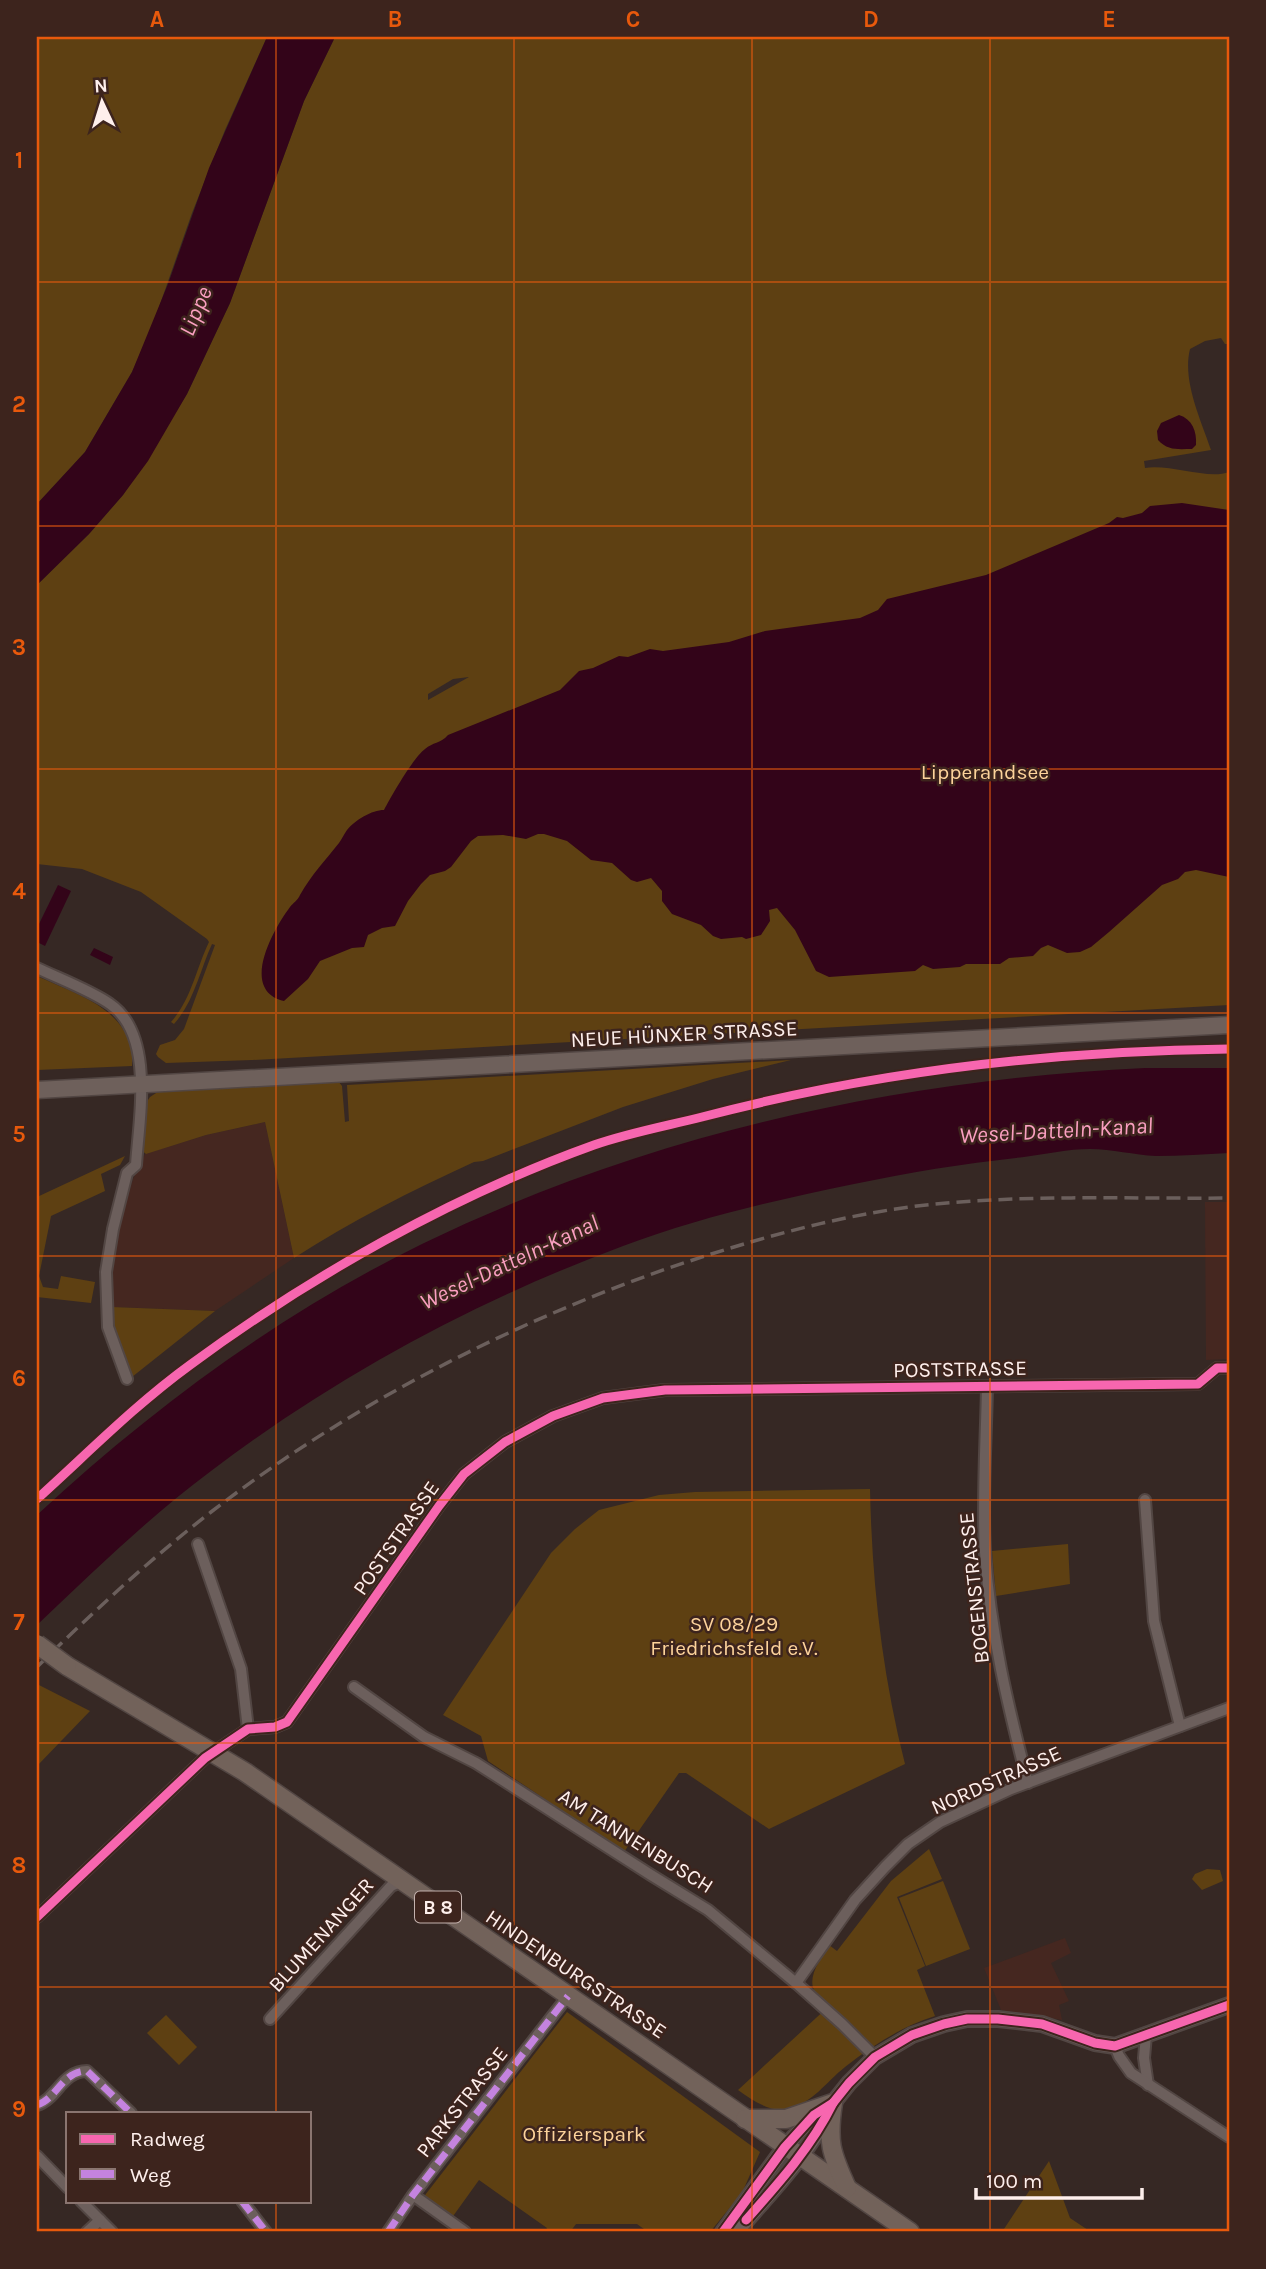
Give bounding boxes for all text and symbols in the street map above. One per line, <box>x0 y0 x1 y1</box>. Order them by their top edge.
text: A <box>150 6 164 33</box>
text: B <box>388 6 402 33</box>
text: C <box>626 6 640 33</box>
text: D <box>863 6 879 33</box>
text: E <box>1102 6 1116 33</box>
north arrow <box>66 66 136 136</box>
text: N <box>93 75 108 97</box>
text: 1 <box>15 147 23 174</box>
water label: Lippe <box>173 282 218 340</box>
text: 2 <box>12 391 26 418</box>
text: 3 <box>12 634 26 661</box>
park label: Lipperandsee <box>921 760 1049 784</box>
text: 4 <box>12 878 26 905</box>
street label: NEUE HÜNXER STRASSE <box>570 1016 798 1052</box>
water label: Wesel-Datteln-Kanal <box>958 1112 1154 1149</box>
text: 5 <box>12 1121 26 1148</box>
water label: Wesel-Datteln-Kanal <box>416 1209 603 1316</box>
street label: POSTSTRASSE <box>893 1356 1027 1382</box>
text: 6 <box>12 1365 26 1392</box>
street label: POSTSTRASSE <box>348 1476 444 1600</box>
street label: BOGENSTRASSE <box>954 1511 994 1665</box>
text: 7 <box>13 1609 25 1636</box>
park label: SV 08/29 Friedrichsfeld e.V. <box>650 1612 818 1660</box>
street label: NORDSTRASSE <box>927 1741 1065 1819</box>
street label: AM TANNENBUSCH <box>554 1784 718 1898</box>
text: 8 <box>12 1852 26 1879</box>
street label: BLUMENANGER <box>264 1873 378 1997</box>
road number: B 8 <box>415 1892 461 1923</box>
street label: HINDENBURGSTRASSE <box>481 1905 671 2043</box>
street label: PARKSTRASSE <box>411 2042 513 2162</box>
text: 9 <box>12 2096 26 2123</box>
legend <box>66 2112 312 2202</box>
park label: Offizierspark <box>522 2122 646 2146</box>
text: Radweg <box>130 2127 205 2151</box>
scale bar <box>976 2157 1142 2201</box>
text: Weg <box>130 2163 171 2187</box>
text: 100 m <box>986 2169 1043 2193</box>

